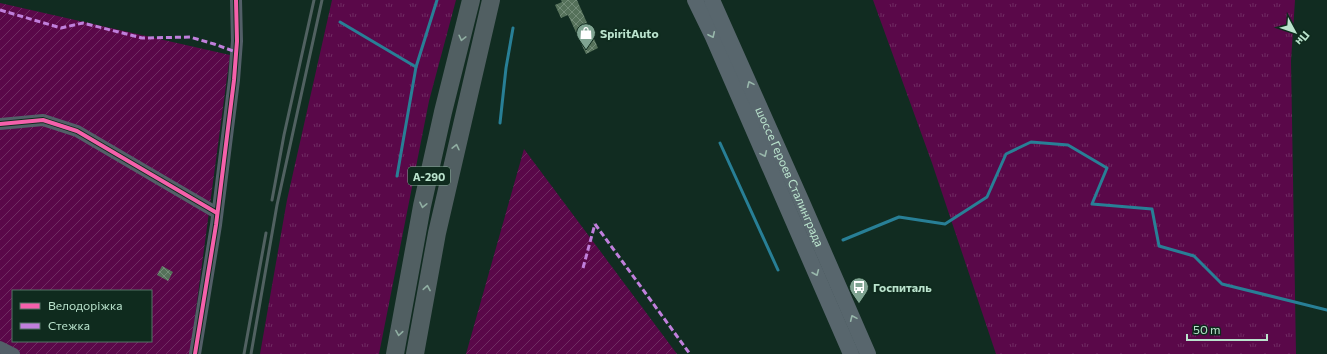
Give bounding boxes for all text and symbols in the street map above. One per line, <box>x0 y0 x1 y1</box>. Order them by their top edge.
north arrow <box>1275 12 1315 52</box>
shop icon: SpiritAuto <box>575 22 597 50</box>
place label: SpiritAuto <box>600 26 659 40</box>
text: Пн <box>1293 29 1313 49</box>
one-way arrow <box>707 31 715 38</box>
one-way arrow <box>458 34 467 41</box>
one-way arrow <box>746 81 754 88</box>
street label: шоссе Героев Сталинграда <box>753 104 827 248</box>
one-way arrow <box>452 144 460 150</box>
one-way arrow <box>759 150 767 158</box>
road number: А-290 <box>408 167 450 185</box>
one-way arrow <box>419 202 427 208</box>
one-way arrow <box>811 269 819 277</box>
bus stop icon: Госпиталь <box>848 276 870 304</box>
place label: Госпиталь <box>873 280 932 294</box>
one-way arrow <box>422 285 431 291</box>
legend <box>12 290 152 342</box>
text: Велодоріжка <box>48 298 123 312</box>
one-way arrow <box>849 315 857 322</box>
scale bar <box>1187 316 1267 342</box>
text: Стежка <box>48 318 90 332</box>
text: 50 m <box>1193 322 1221 336</box>
one-way arrow <box>395 330 404 336</box>

